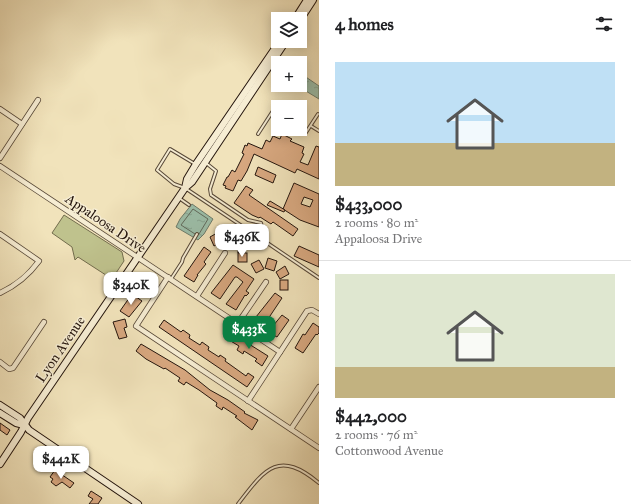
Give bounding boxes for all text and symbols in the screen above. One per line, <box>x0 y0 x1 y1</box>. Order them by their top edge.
map controls <box>271 12 307 136</box>
button: layers <box>271 12 307 48</box>
icon: filters <box>593 13 615 35</box>
text: 4 homes <box>335 14 394 35</box>
button: + <box>271 56 307 92</box>
icon: home <box>439 88 511 160</box>
button: − <box>271 100 307 136</box>
street label: Appaloosa Drive <box>61 190 149 257</box>
text: $433,000 <box>335 194 402 215</box>
text: 2 rooms · 80 m² <box>335 215 418 231</box>
pin: $436K <box>214 224 270 258</box>
text: $436K <box>224 229 260 245</box>
text: Appaloosa Drive <box>335 231 422 247</box>
pin: $340K <box>103 272 159 306</box>
text: $340K <box>112 277 150 293</box>
icon: home <box>439 300 511 372</box>
street label: Lyon Avenue <box>32 313 89 386</box>
pin: $433K <box>221 316 277 350</box>
text: $433K <box>232 321 266 337</box>
text: $442,000 <box>335 406 407 427</box>
text: 2 rooms · 76 m² <box>335 427 417 443</box>
text: Cottonwood Avenue <box>335 443 443 459</box>
pin: $442K <box>33 446 89 480</box>
text: $442K <box>42 451 80 467</box>

